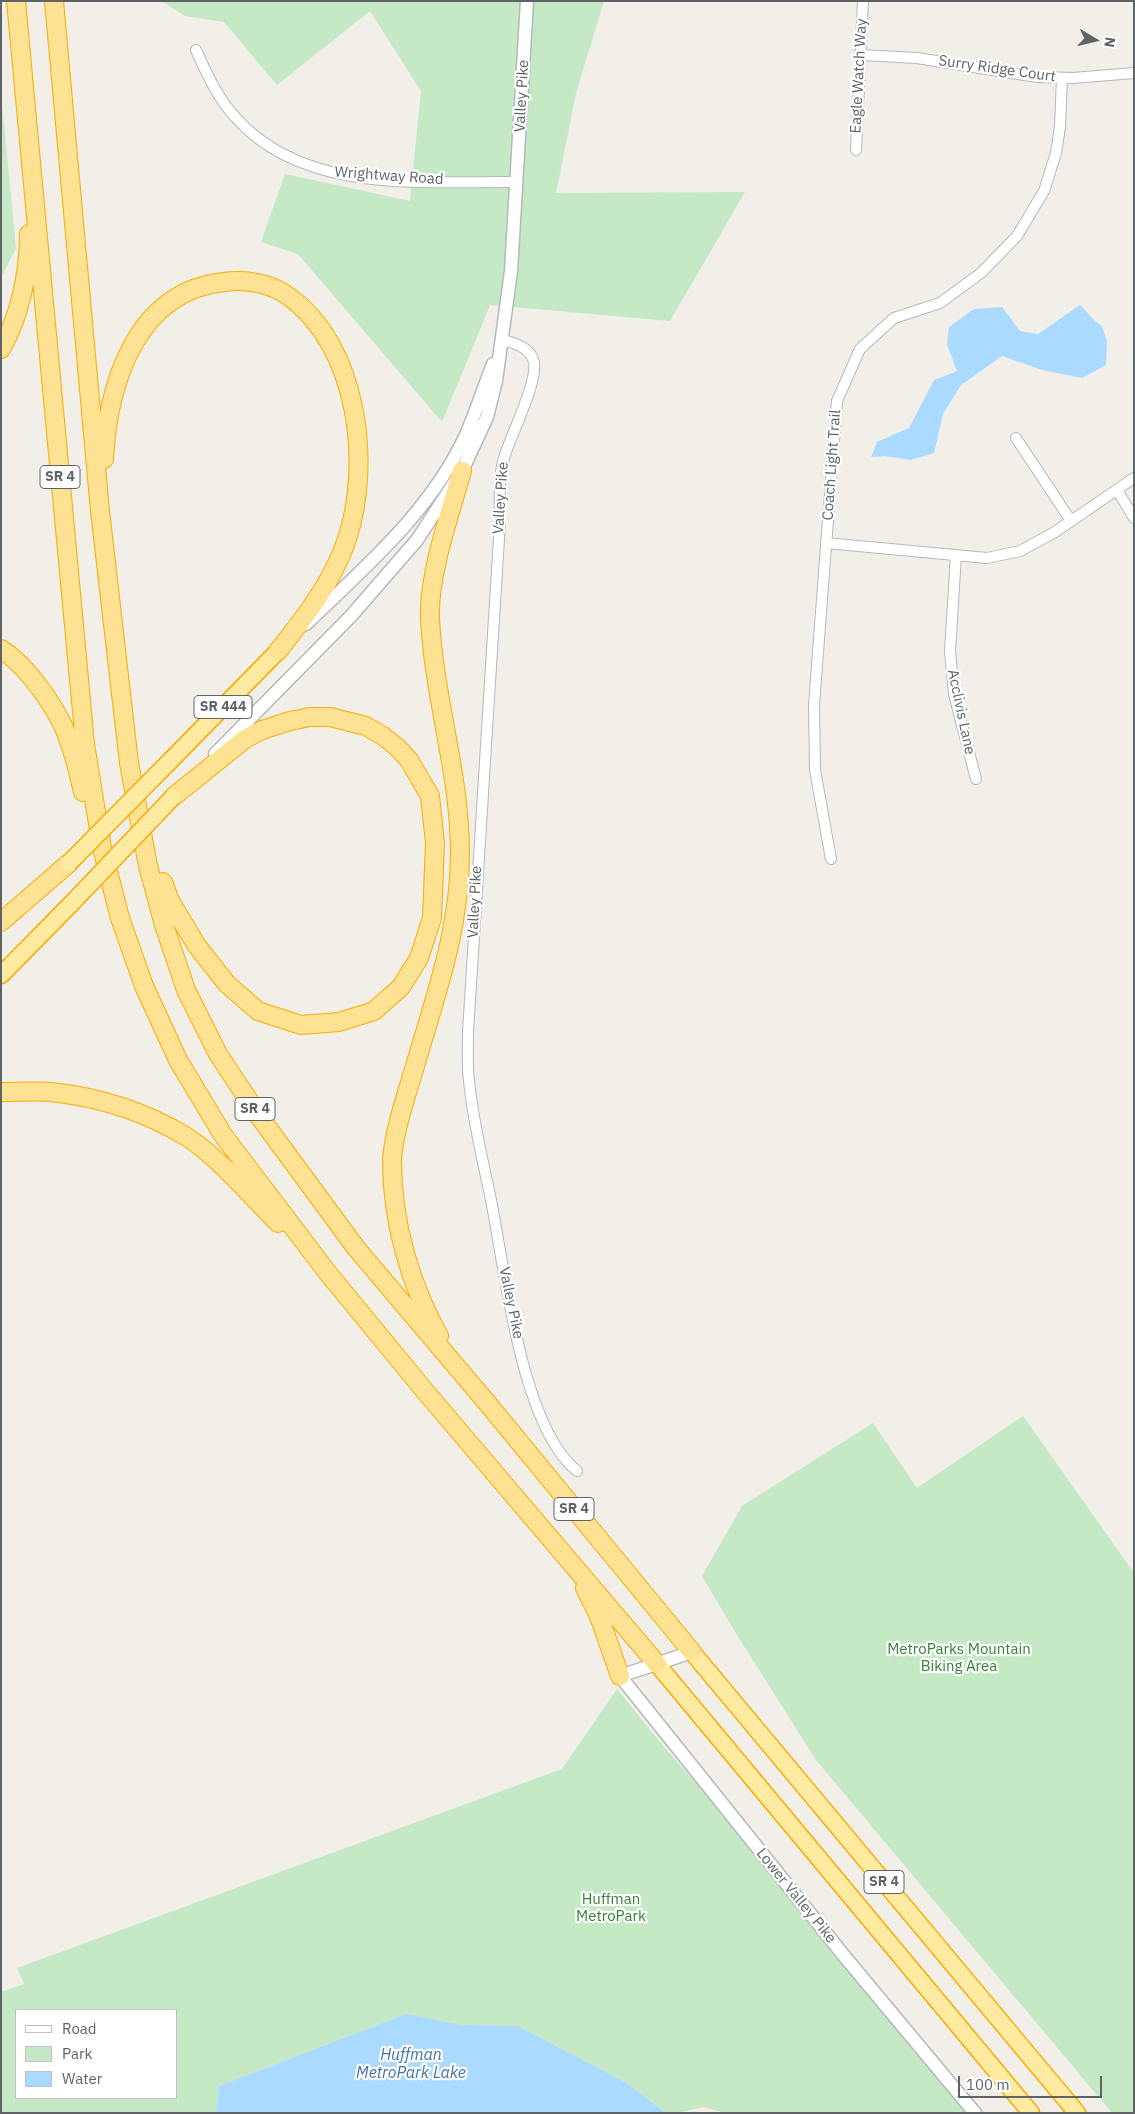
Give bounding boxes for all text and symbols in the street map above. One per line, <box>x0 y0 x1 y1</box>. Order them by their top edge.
north arrow <box>1070 15 1120 65</box>
street label: Eagle Watch Way <box>847 18 871 134</box>
text: N <box>1100 36 1119 49</box>
street label: Surry Ridge Court <box>937 52 1057 86</box>
street label: Valley Pike <box>511 59 533 133</box>
street label: Wrightway Road <box>334 163 444 189</box>
street label: Coach Light Trail <box>819 409 845 521</box>
street label: Valley Pike <box>489 461 513 535</box>
road number: SR 4 <box>40 466 80 488</box>
street label: Acclivis Lane <box>943 668 979 756</box>
road number: SR 444 <box>194 696 252 719</box>
street label: Valley Pike <box>464 865 486 939</box>
road number: SR 4 <box>235 1098 275 1120</box>
street label: Valley Pike <box>495 1266 527 1340</box>
road number: SR 4 <box>554 1498 594 1520</box>
park label: MetroParks Mountain Biking Area <box>887 1641 1031 1676</box>
street label: Lower Valley Pike <box>752 1845 840 1947</box>
road number: SR 4 <box>864 1870 904 1894</box>
park label: Huffman MetroPark <box>576 1891 646 1926</box>
legend <box>15 2009 178 2099</box>
text: Road <box>62 2019 97 2038</box>
text: Park <box>62 2044 92 2063</box>
water label: Huffman MetroPark Lake <box>356 2045 466 2083</box>
scale bar <box>960 2066 1104 2098</box>
text: Water <box>62 2069 102 2088</box>
text: 100 m <box>966 2075 1010 2094</box>

